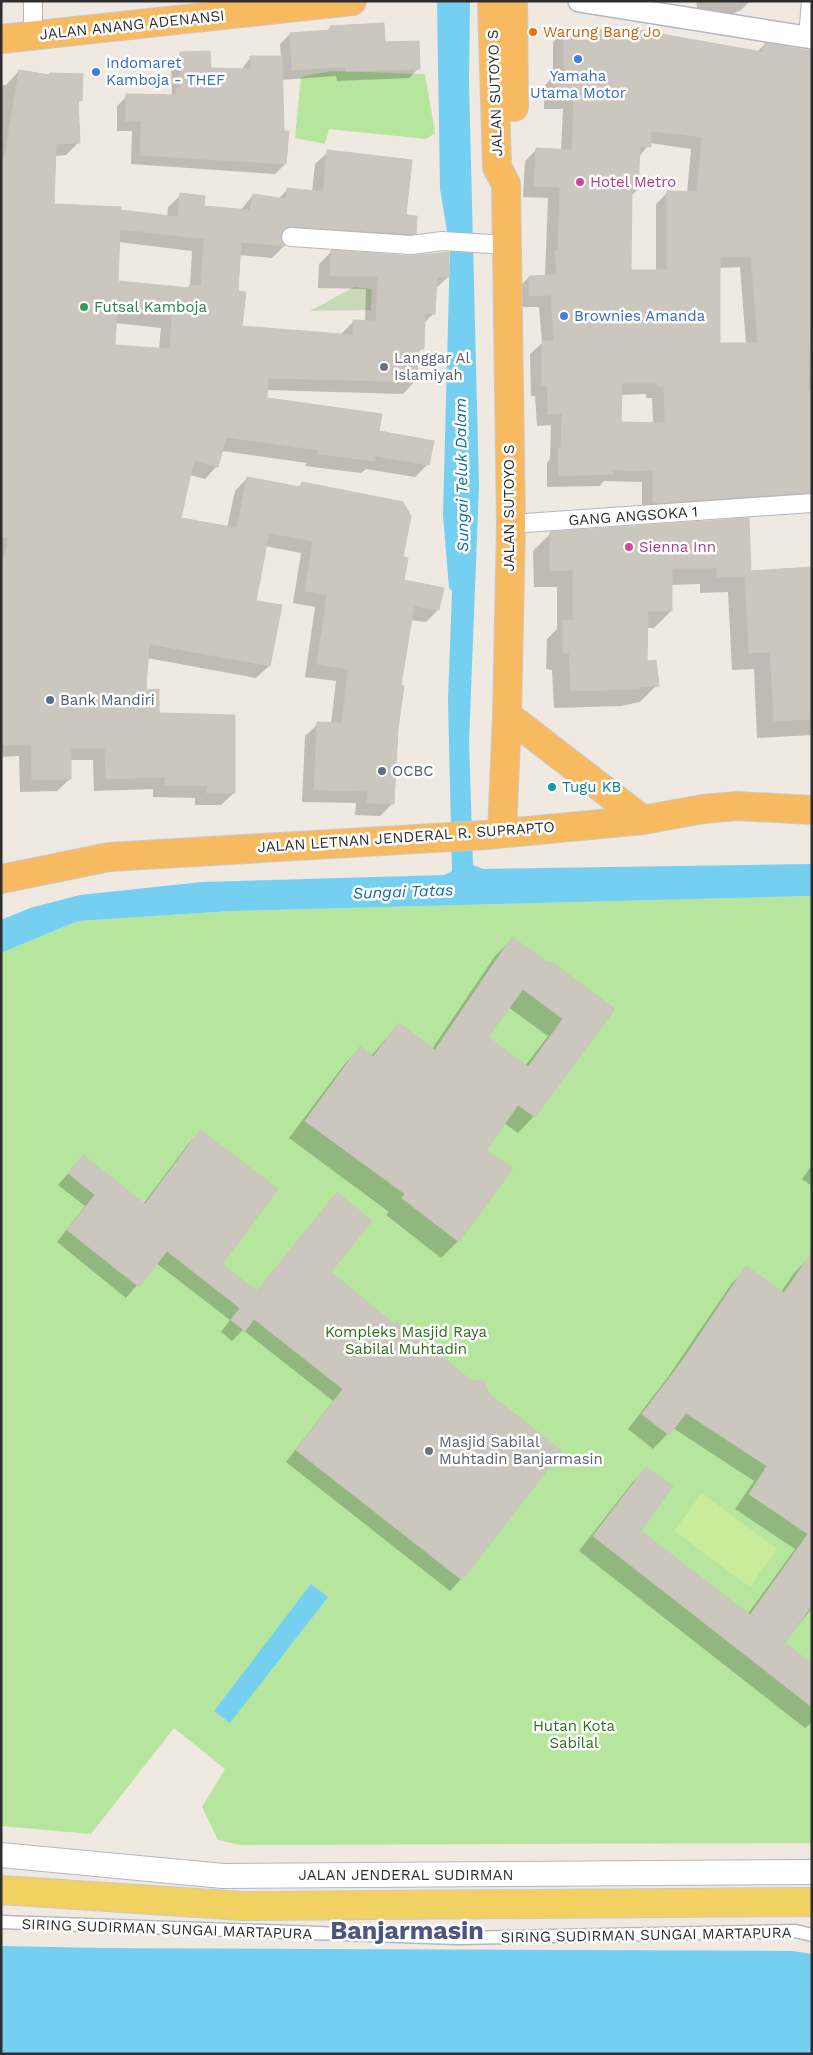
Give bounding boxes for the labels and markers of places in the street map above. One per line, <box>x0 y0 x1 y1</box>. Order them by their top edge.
place label: Warung Bang Jo <box>543 23 661 41</box>
marker: Warung Bang Jo <box>527 26 539 38</box>
marker: Yamaha Utama Motor <box>572 53 584 65</box>
place label: Indomaret Kamboja - THEF <box>106 54 225 89</box>
marker: Indomaret Kamboja - THEF <box>90 66 102 78</box>
place label: Yamaha Utama Motor <box>530 67 626 102</box>
place label: Hotel Metro <box>590 173 676 191</box>
marker: Hotel Metro <box>574 176 586 188</box>
place label: Futsal Kamboja <box>94 298 207 316</box>
marker: Futsal Kamboja <box>78 301 90 313</box>
place label: Brownies Amanda <box>574 307 706 325</box>
marker: Brownies Amanda <box>558 310 570 322</box>
place label: Langgar Al Islamiyah <box>394 349 470 384</box>
marker: Langgar Al Islamiyah <box>378 361 390 373</box>
place label: Sienna Inn <box>639 538 716 556</box>
marker: Sienna Inn <box>623 541 635 553</box>
place label: Bank Mandiri <box>60 691 155 709</box>
marker: Bank Mandiri <box>44 694 56 706</box>
place label: OCBC <box>392 762 434 780</box>
marker: OCBC <box>376 765 388 777</box>
place label: Tugu KB <box>562 778 621 796</box>
marker: Tugu KB <box>546 781 558 793</box>
place label: Masjid Sabilal Muhtadin Banjarmasin <box>439 1433 603 1468</box>
marker: Masjid Sabilal Muhtadin Banjarmasin <box>423 1445 435 1457</box>

